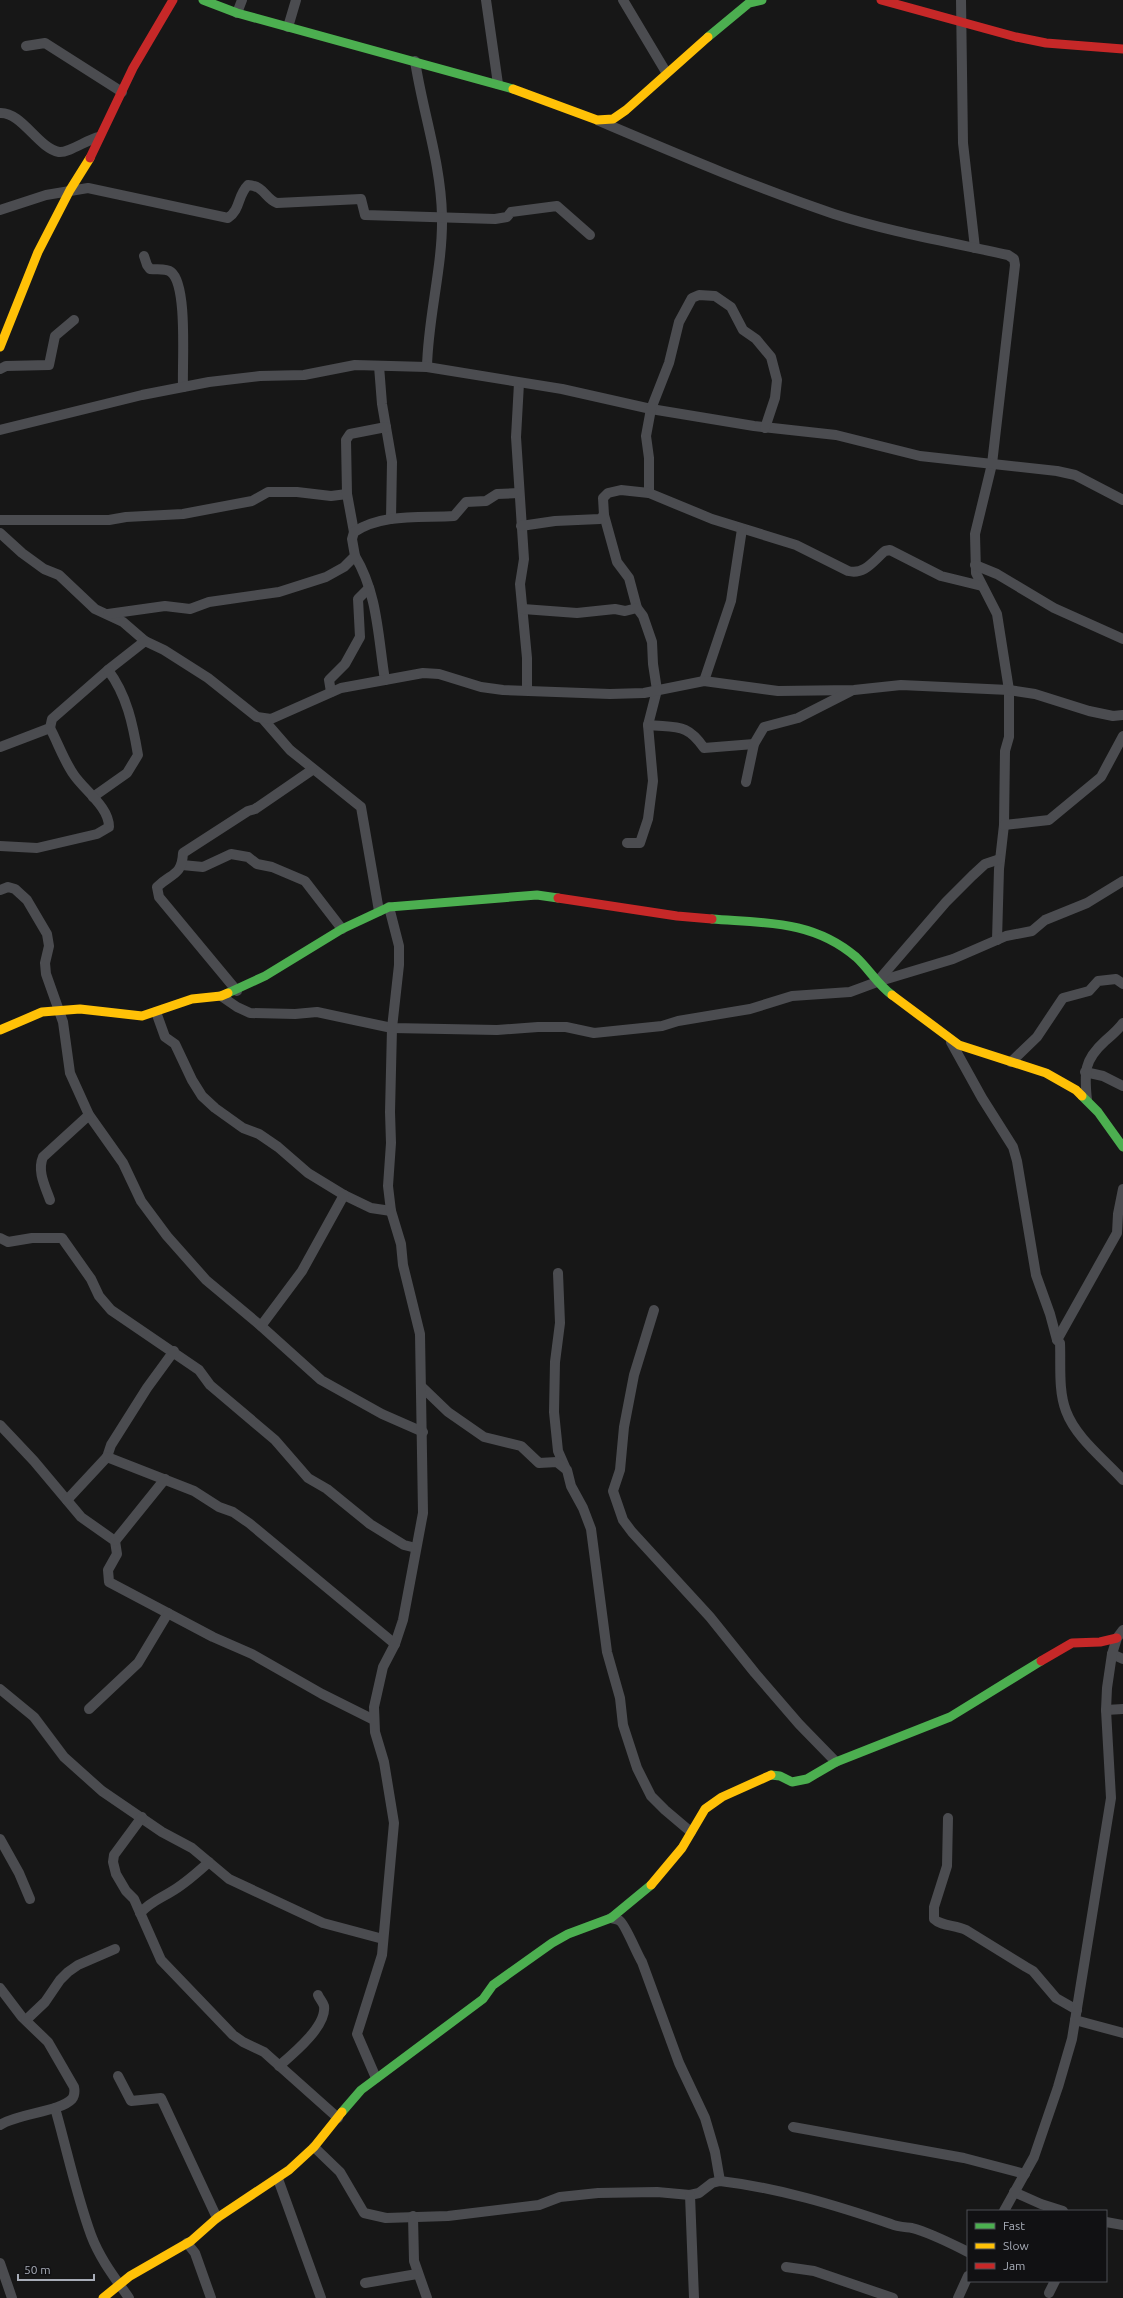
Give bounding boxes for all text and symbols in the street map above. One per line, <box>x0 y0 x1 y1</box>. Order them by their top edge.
legend <box>967 2210 1107 2282</box>
text: Fast <box>1003 2219 1025 2232</box>
text: Slow <box>1003 2239 1029 2252</box>
scale bar <box>18 2256 94 2282</box>
text: Jam <box>1003 2259 1025 2272</box>
text: 50 m <box>24 2263 51 2276</box>

